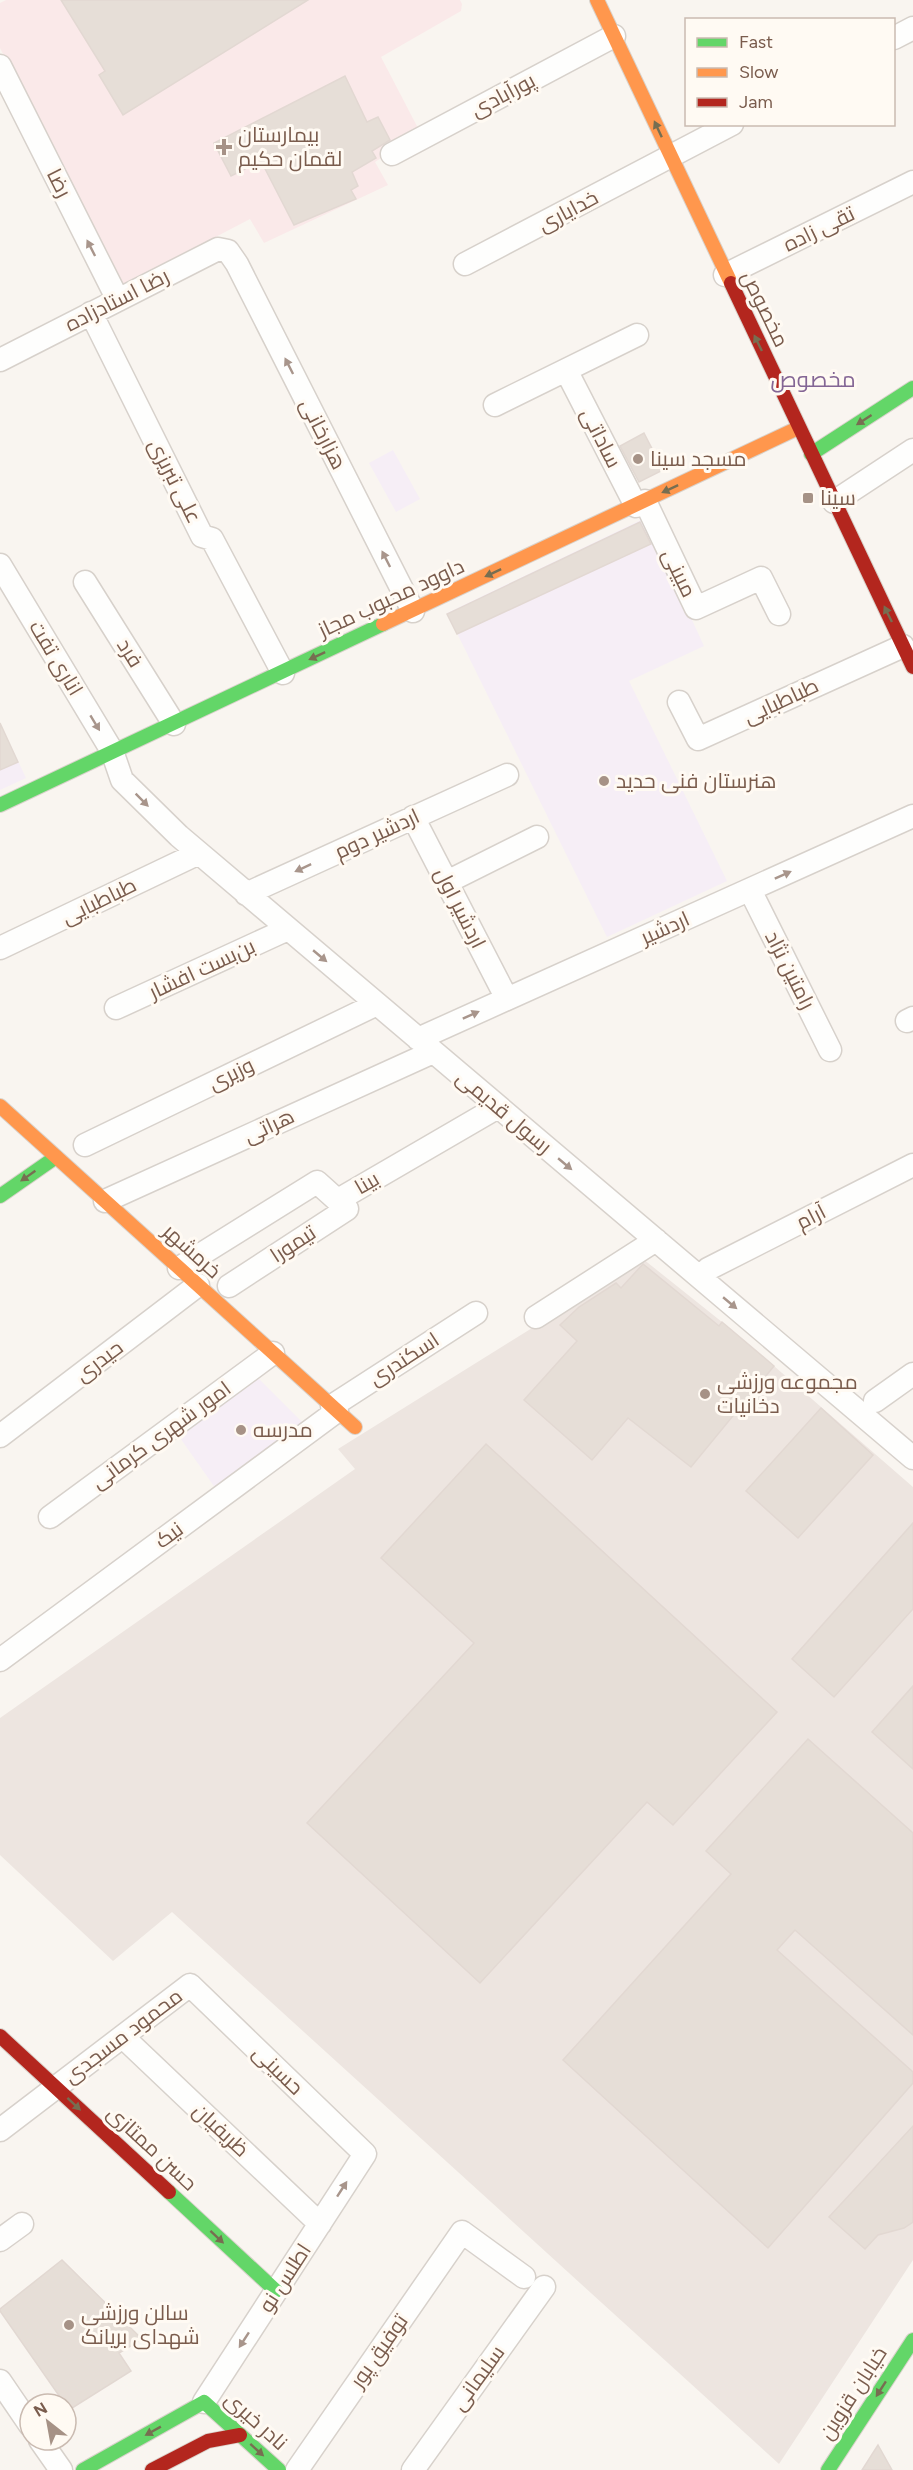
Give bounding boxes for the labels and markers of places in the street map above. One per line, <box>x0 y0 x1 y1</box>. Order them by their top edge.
place label: بیمارستان لقمان حکیم <box>238 122 342 173</box>
marker: بیمارستان لقمان حکیم <box>215 138 233 156</box>
place label: مسجد سینا <box>650 446 747 471</box>
marker: مسجد سینا <box>631 452 645 466</box>
place label: سینا <box>820 485 856 510</box>
marker: سینا <box>801 491 815 505</box>
place label: هنرستان فنی حدید <box>616 768 777 794</box>
marker: هنرستان فنی حدید <box>597 774 611 788</box>
place label: مجموعه ورزشی دخانیات <box>717 1369 858 1418</box>
marker: مجموعه ورزشی دخانیات <box>698 1387 712 1401</box>
place label: مدرسه <box>253 1417 313 1442</box>
marker: مدرسه <box>234 1423 248 1437</box>
place label: سالن ورزشی شهدای بریانک <box>81 2300 200 2350</box>
marker: سالن ورزشی شهدای بریانک <box>62 2318 76 2332</box>

